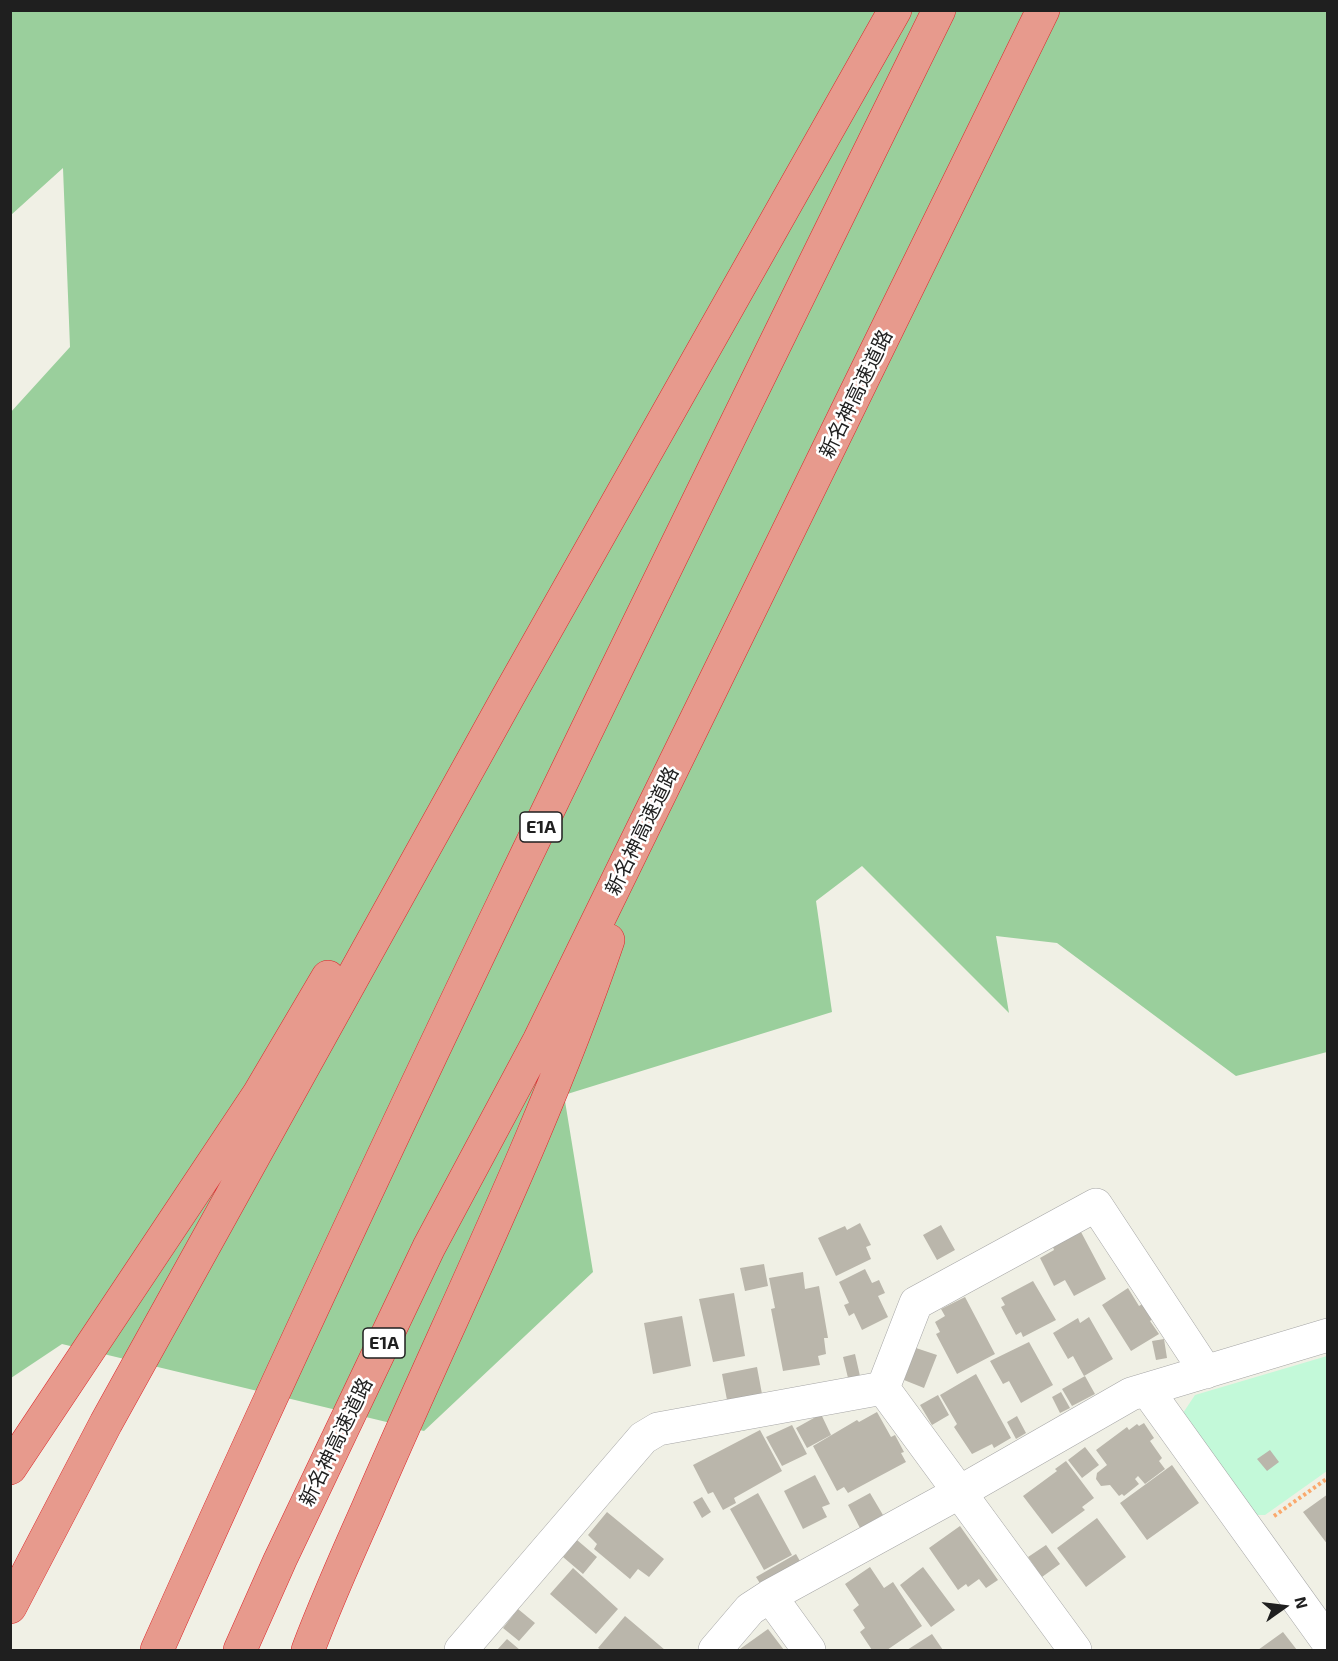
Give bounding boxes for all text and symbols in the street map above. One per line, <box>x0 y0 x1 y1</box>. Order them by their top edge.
street label: 新名神高速道路 <box>815 326 897 462</box>
street label: 新名神高速道路 <box>601 763 683 899</box>
road number: E1A <box>520 812 562 842</box>
road number: E1A <box>363 1328 405 1358</box>
street label: 新名神高速道路 <box>295 1374 377 1510</box>
north arrow <box>1254 1577 1314 1637</box>
text: N <box>1291 1595 1313 1610</box>

